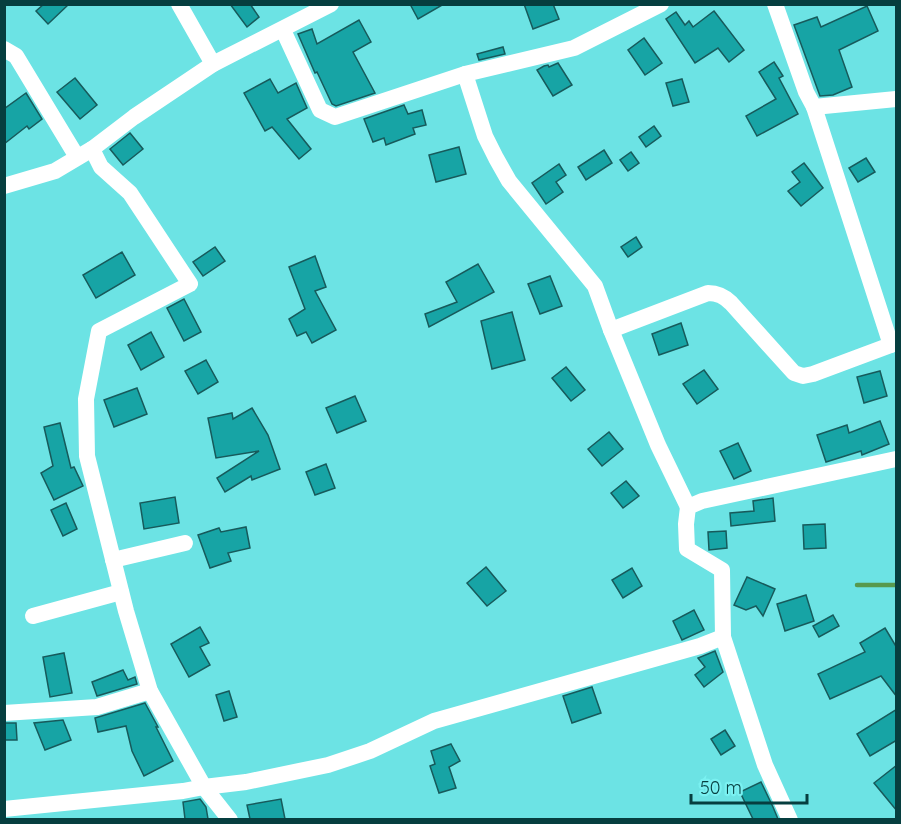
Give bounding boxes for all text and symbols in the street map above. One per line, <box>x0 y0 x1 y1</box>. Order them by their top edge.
scale bar <box>691 767 806 805</box>
text: 50 m <box>700 776 742 799</box>

